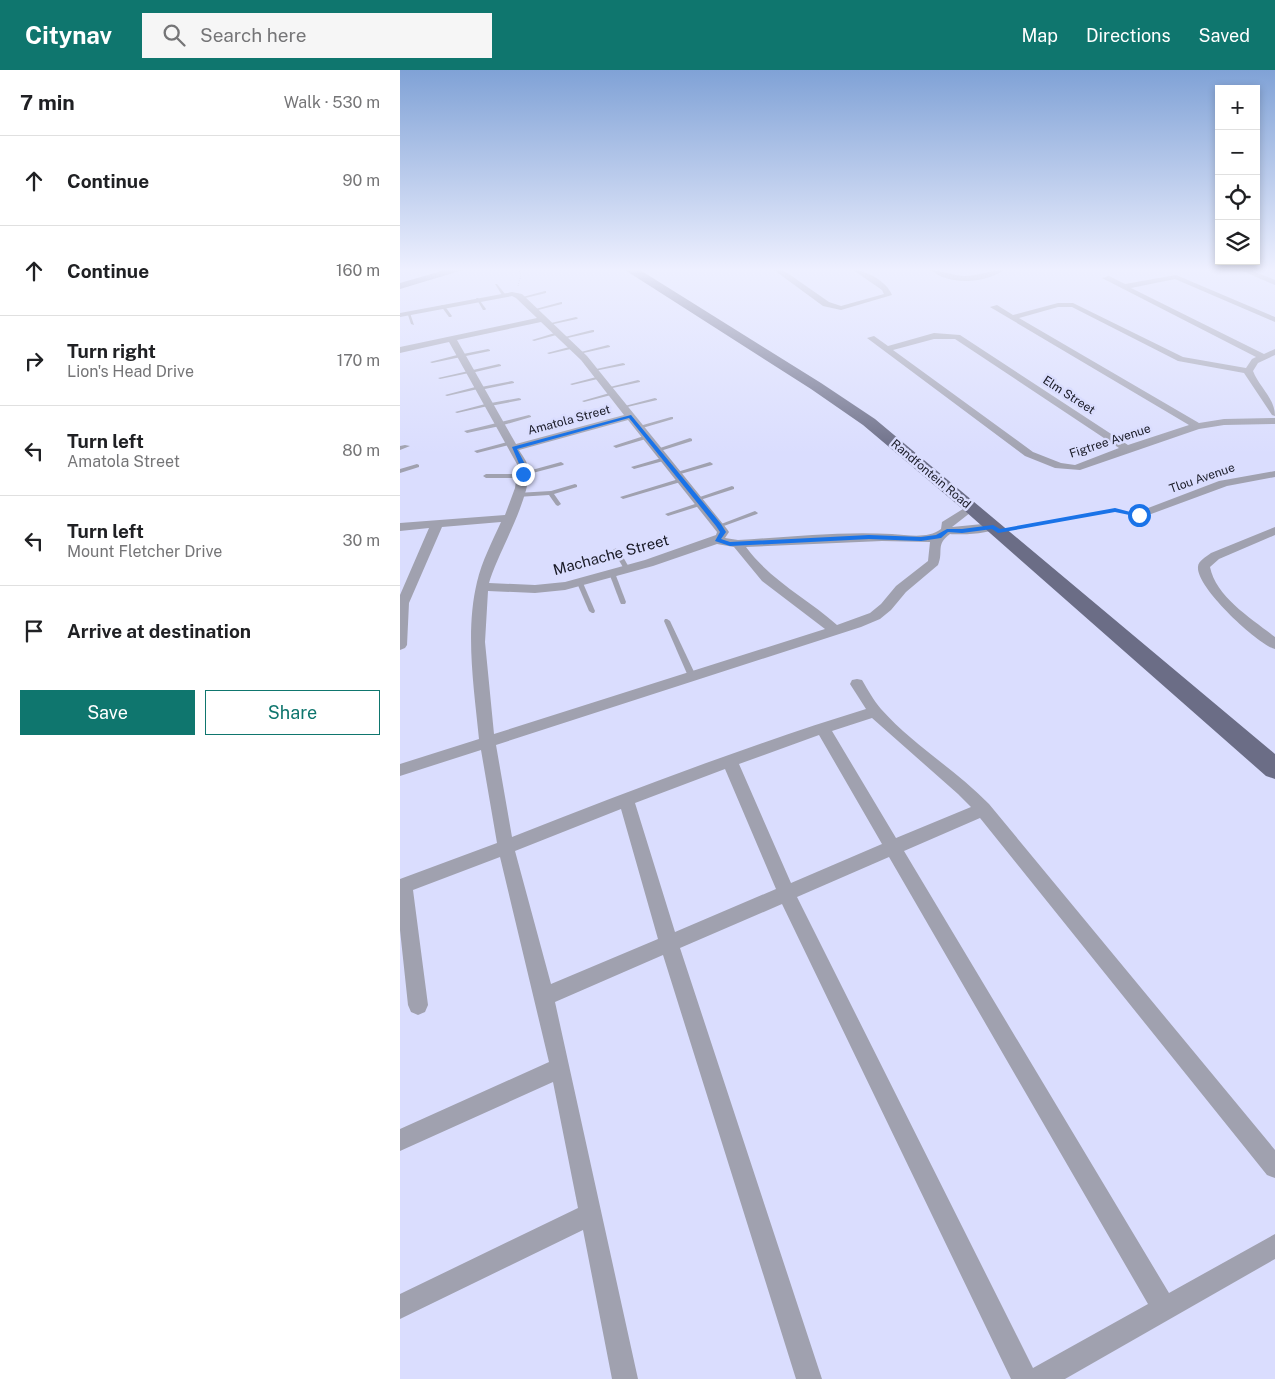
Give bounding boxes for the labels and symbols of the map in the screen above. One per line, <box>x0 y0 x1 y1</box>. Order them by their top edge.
street label: Elm Street <box>1040 373 1098 417</box>
street label: Amatola Street <box>526 402 612 438</box>
street label: Figtree Avenue <box>1068 421 1153 461</box>
street label: Randfontein Road <box>888 437 974 511</box>
street label: Tlou Avenue <box>1167 460 1237 496</box>
route end <box>512 463 535 486</box>
route start <box>1128 504 1151 527</box>
street label: Machache Street <box>551 531 671 578</box>

